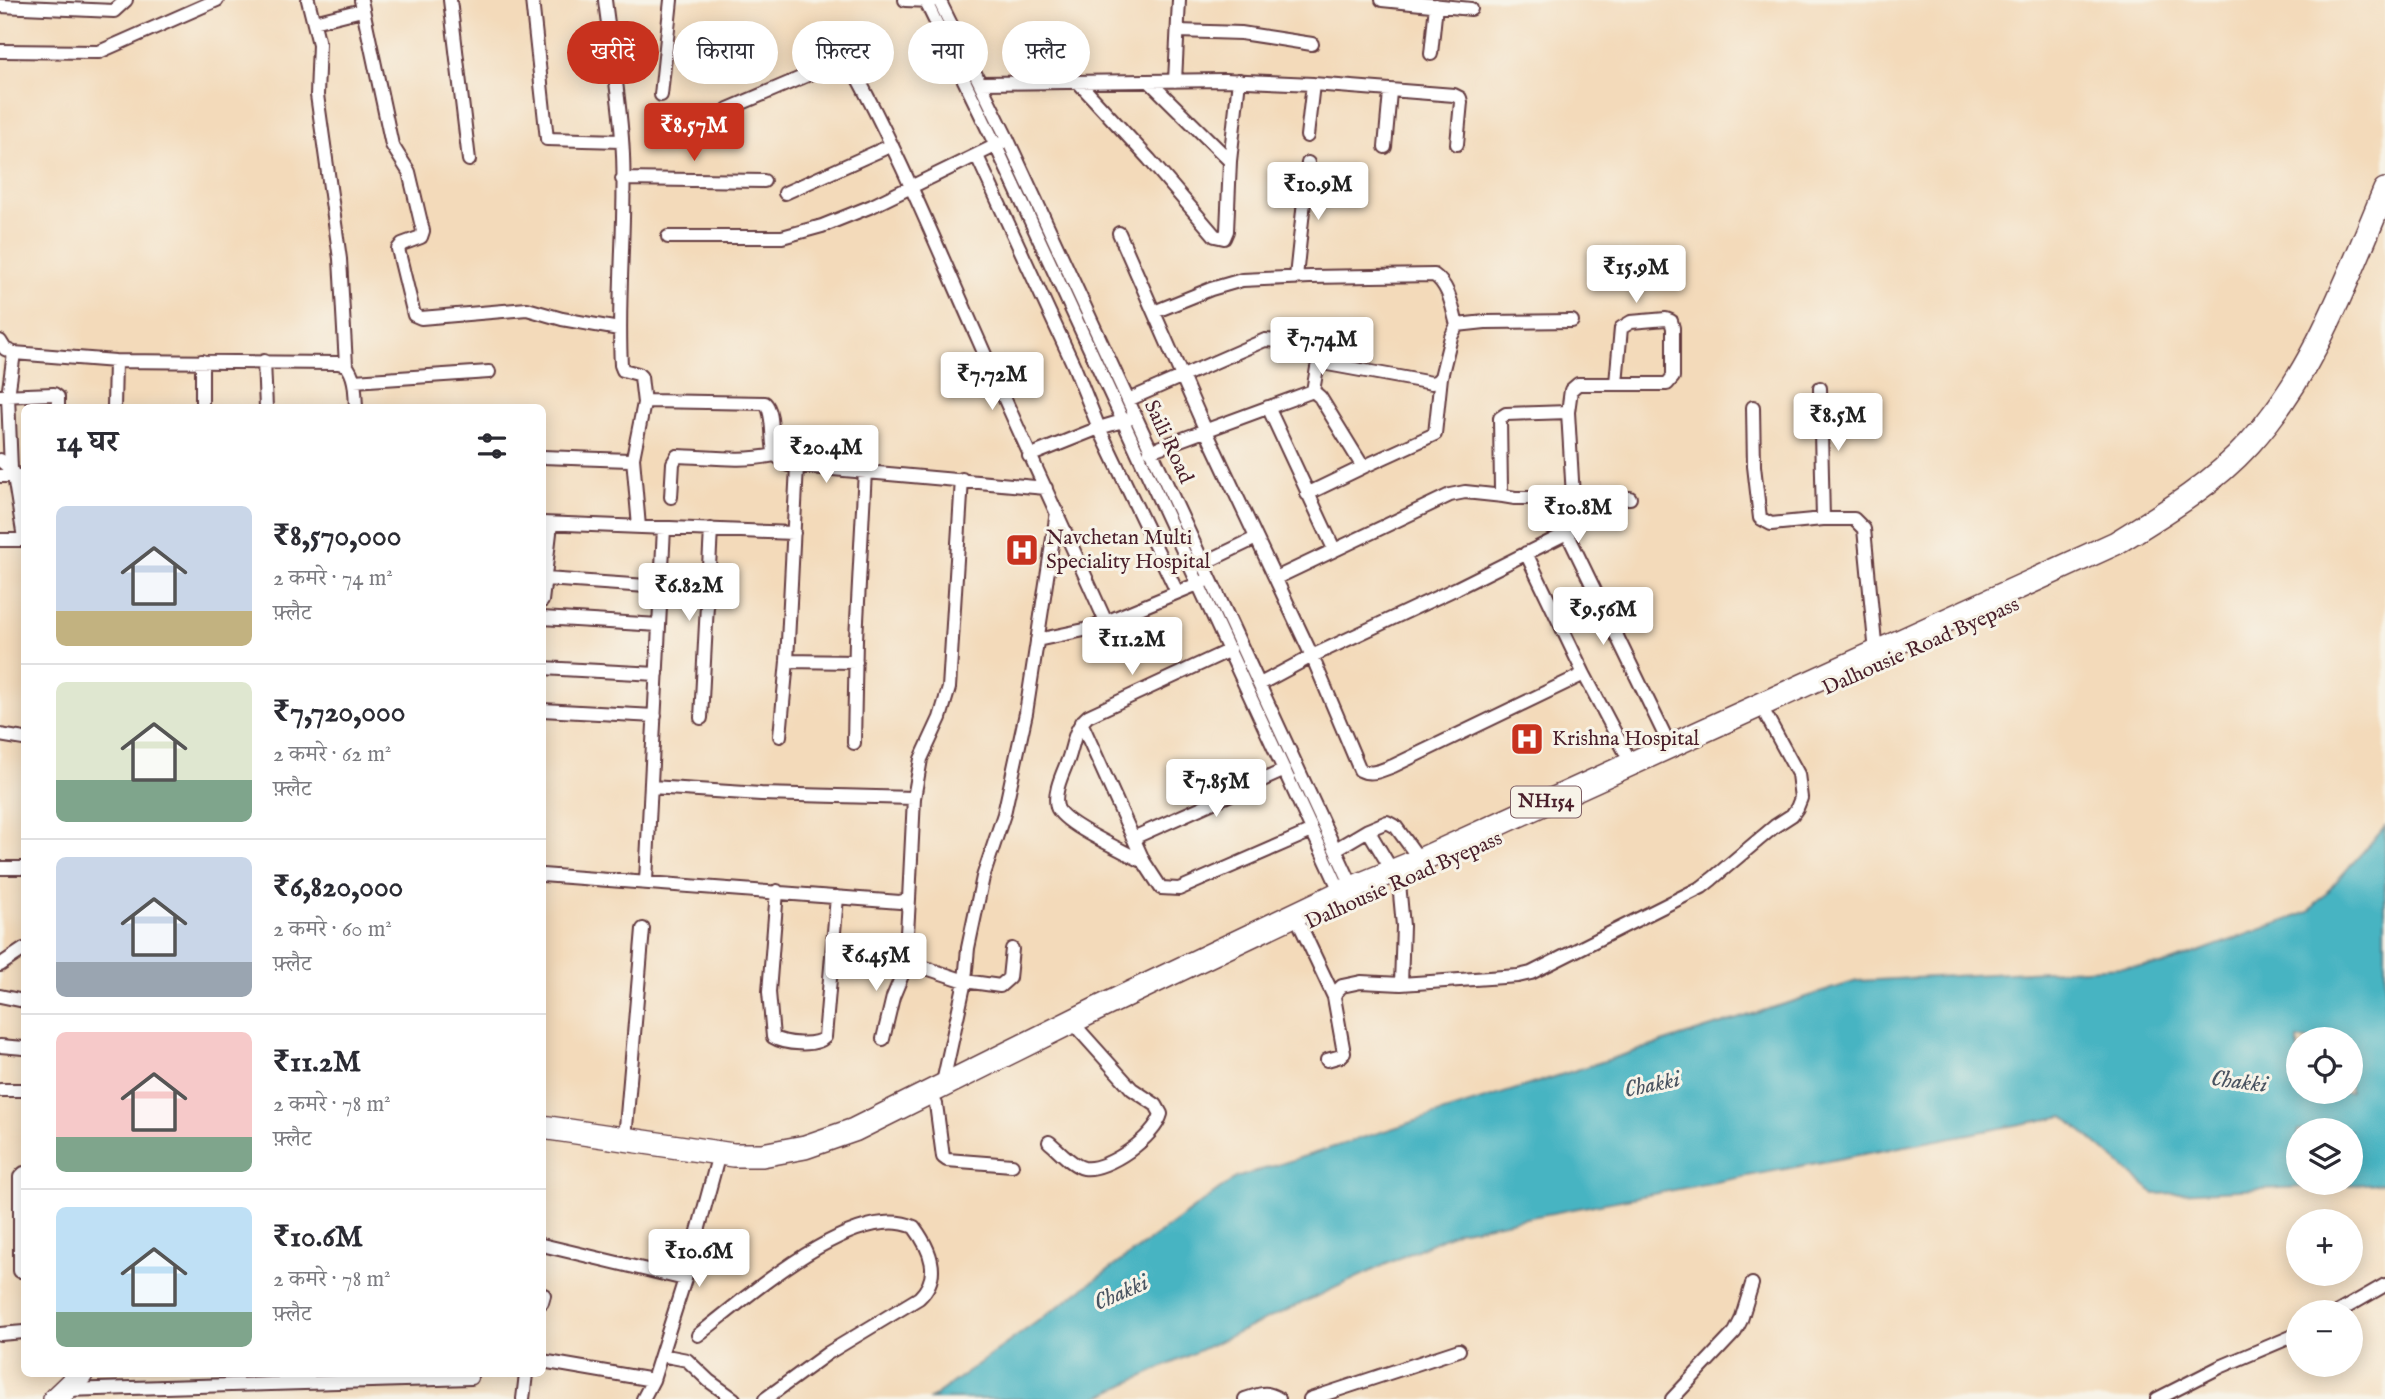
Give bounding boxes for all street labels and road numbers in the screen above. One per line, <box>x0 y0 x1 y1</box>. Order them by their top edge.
street label: Saili Road <box>1137 396 1199 489</box>
street label: Dalhousie Road Byepass <box>1818 591 2024 703</box>
road number: NH154 <box>1511 786 1581 818</box>
street label: Dalhousie Road Byepass <box>1301 825 1507 937</box>

